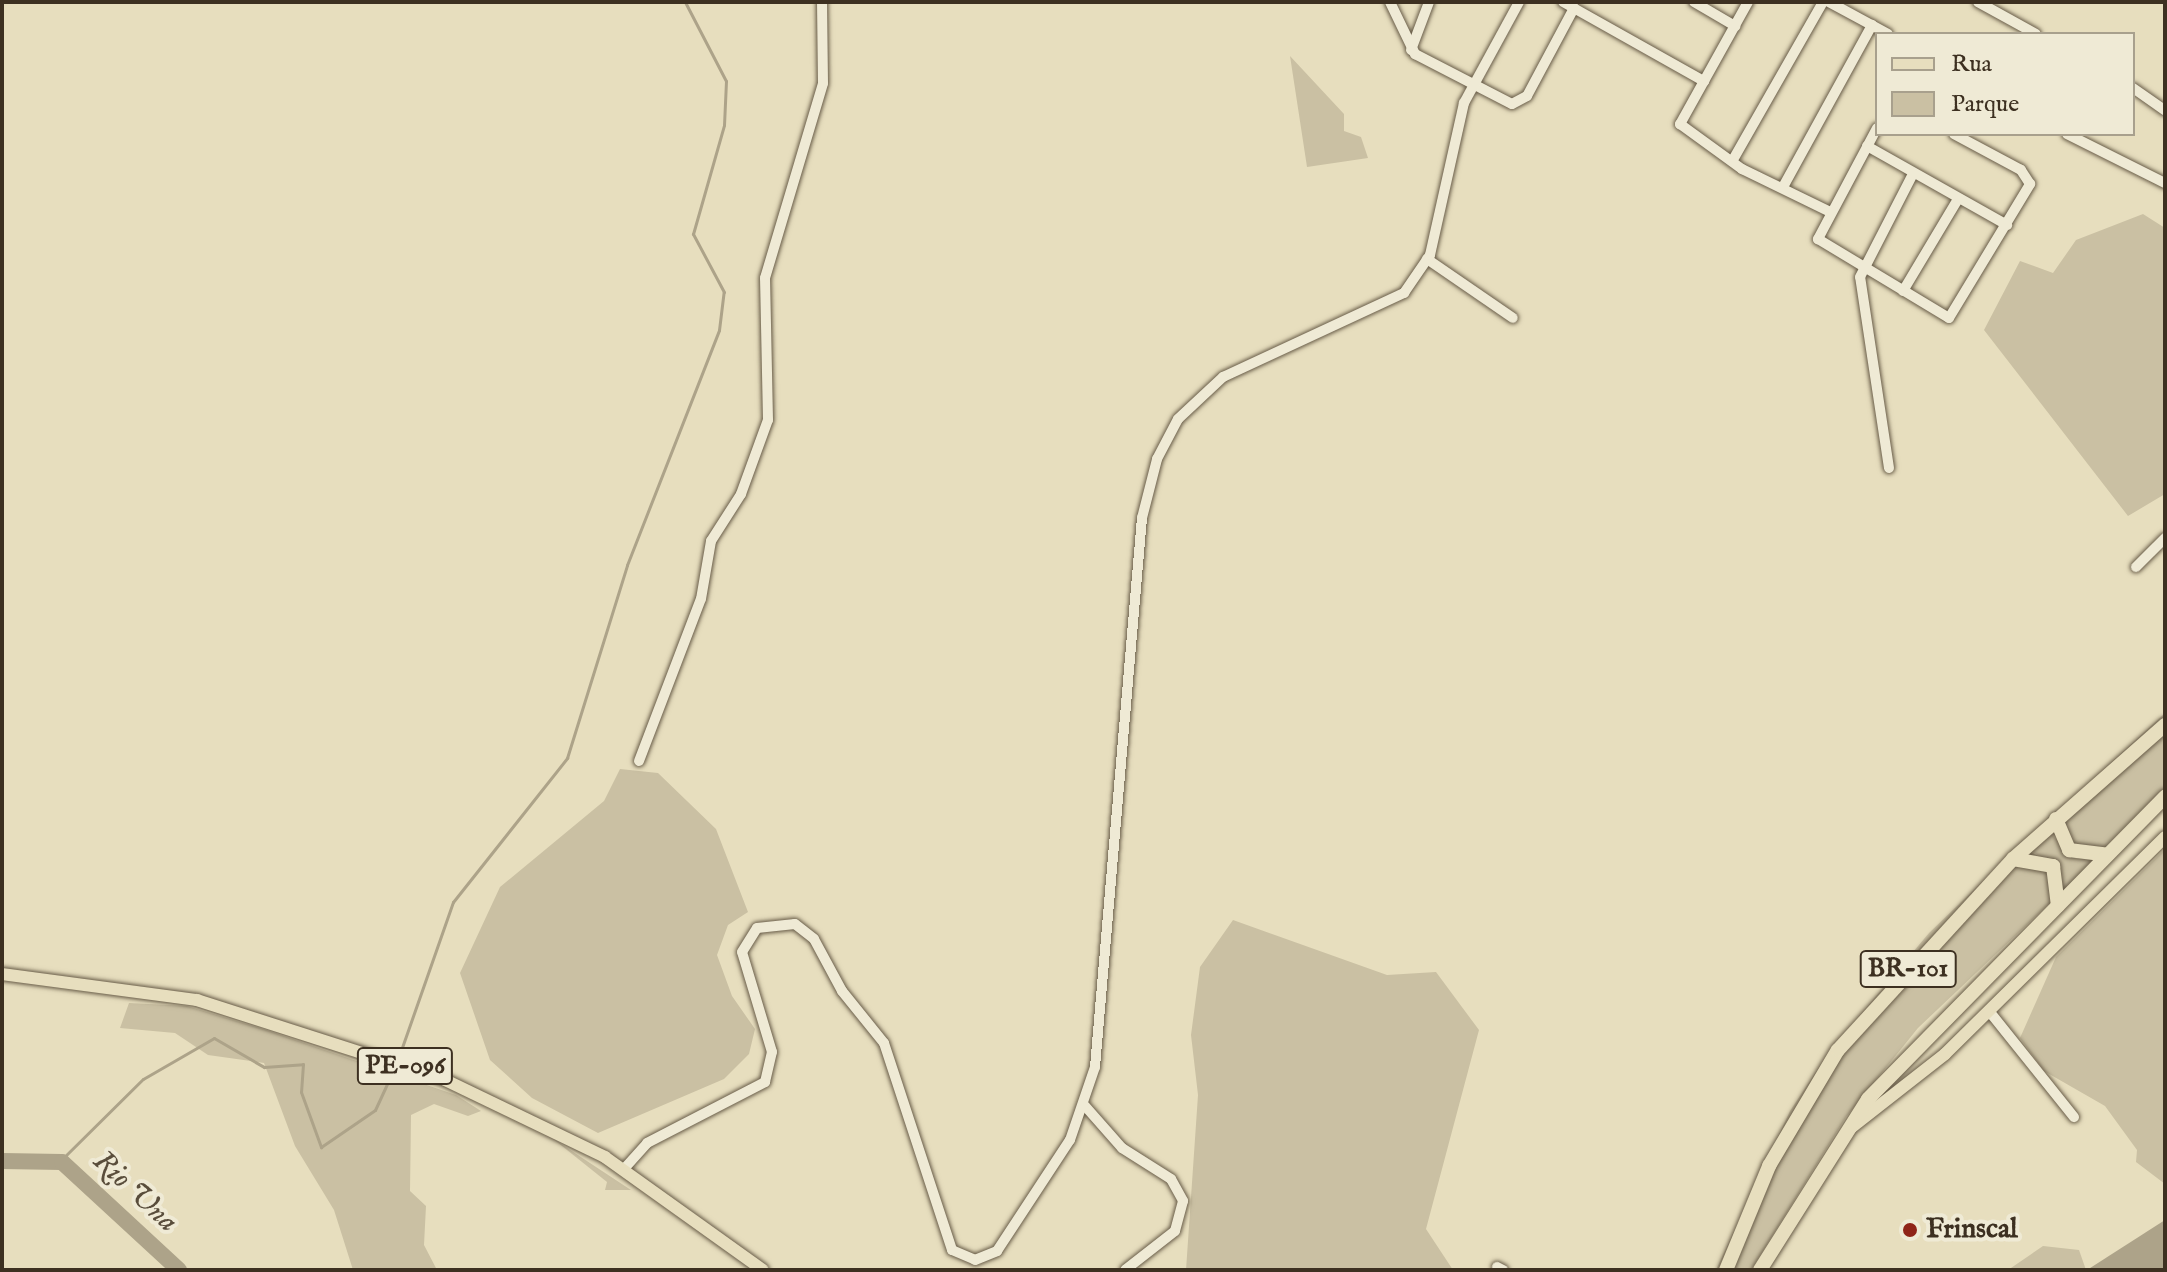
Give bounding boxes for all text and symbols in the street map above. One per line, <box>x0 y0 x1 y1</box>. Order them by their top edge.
legend <box>1875 32 2135 136</box>
text: Rua <box>1951 49 1992 80</box>
text: Parque <box>1951 89 2019 120</box>
road number: BR-101 <box>1858 947 1958 991</box>
road number: PE-096 <box>355 1044 455 1088</box>
water label: Rio Una <box>85 1144 185 1240</box>
place label: Frinscal <box>1926 1213 2018 1247</box>
marker: Frinscal <box>1901 1221 1919 1239</box>

